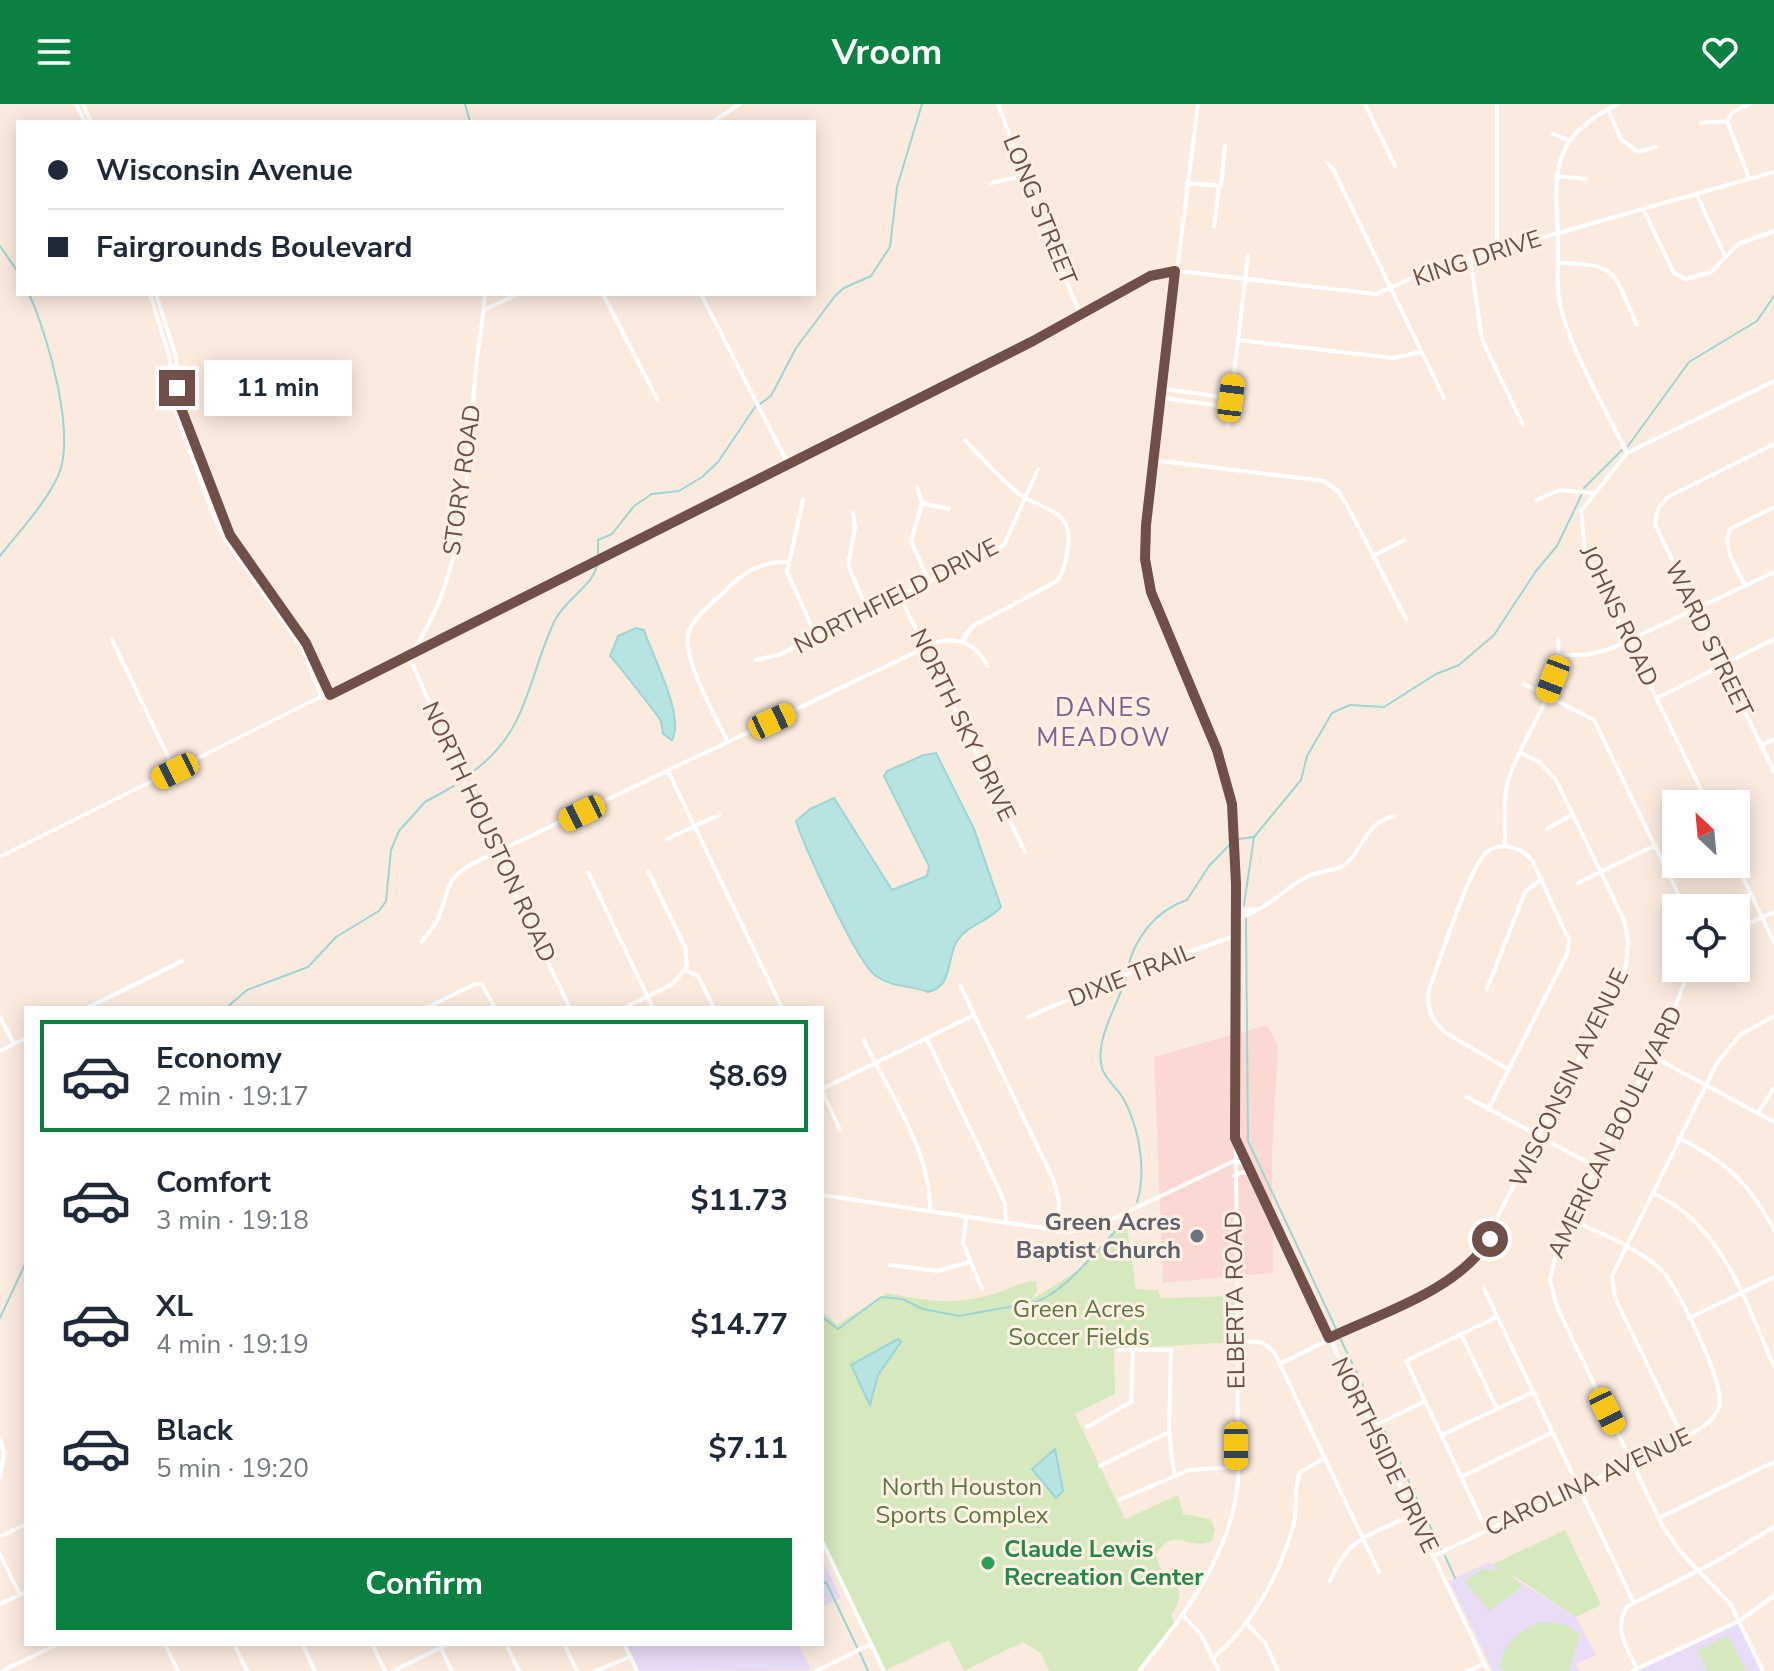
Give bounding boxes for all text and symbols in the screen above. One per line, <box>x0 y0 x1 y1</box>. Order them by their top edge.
text: Vroom <box>832 28 942 77</box>
icon: menu <box>32 30 76 74</box>
icon: heart <box>1698 30 1742 74</box>
street label: LONG STREET <box>995 130 1085 290</box>
text: Wisconsin Avenue <box>96 150 353 191</box>
street label: KING DRIVE <box>1409 222 1545 294</box>
text: Fairgrounds Boulevard <box>96 227 413 268</box>
callout: 11 min <box>205 360 353 416</box>
route end <box>159 370 195 406</box>
text: 11 min <box>237 370 319 405</box>
car <box>1216 373 1246 423</box>
street label: STORY ROAD <box>436 403 488 557</box>
street label: NORTHFIELD DRIVE <box>788 531 1004 661</box>
street label: JOHNS ROAD <box>1572 539 1666 692</box>
street label: WARD STREET <box>1657 556 1761 723</box>
street label: NORTH SKY DRIVE <box>902 623 1024 827</box>
car <box>1533 652 1573 706</box>
district label: DANES MEADOW <box>1036 690 1172 755</box>
street label: NORTH HOUSTON ROAD <box>414 696 564 968</box>
car <box>745 700 799 742</box>
car <box>148 750 202 792</box>
north arrow <box>1662 790 1750 878</box>
map controls <box>1662 790 1750 982</box>
car <box>555 792 609 834</box>
button: locate <box>1662 894 1750 982</box>
street label: DIXIE TRAIL <box>1063 935 1199 1015</box>
street label: WISCONSIN AVENUE <box>1502 963 1636 1193</box>
street label: AMERICAN BOULEVARD <box>1540 1001 1690 1263</box>
text: Economy <box>156 1038 282 1079</box>
icon: car <box>60 1040 132 1112</box>
text: $8.69 <box>709 1056 788 1097</box>
text: 2 min · 19:17 <box>156 1079 309 1114</box>
text: Comfort <box>156 1162 271 1203</box>
icon: car <box>60 1164 132 1236</box>
text: $11.73 <box>691 1180 788 1221</box>
text: 3 min · 19:18 <box>156 1203 309 1238</box>
place label: Green Acres Baptist Church <box>1016 1206 1181 1266</box>
street label: ELBERTA ROAD <box>1217 1211 1253 1389</box>
route start <box>1472 1221 1508 1257</box>
marker: Green Acres Baptist Church <box>1188 1227 1206 1245</box>
text: XL <box>156 1286 193 1327</box>
icon: car <box>60 1288 132 1360</box>
park label: Green Acres Soccer Fields <box>1008 1293 1150 1353</box>
text: $14.77 <box>691 1304 788 1345</box>
text: 4 min · 19:19 <box>156 1327 309 1362</box>
street label: NORTHSIDE DRIVE <box>1324 1352 1446 1558</box>
car <box>1586 1384 1628 1438</box>
text: Black <box>156 1410 233 1451</box>
icon: car <box>60 1412 132 1484</box>
street label: CAROLINA AVENUE <box>1480 1420 1696 1544</box>
car <box>1224 1422 1248 1470</box>
text: $7.11 <box>709 1428 788 1469</box>
text: 5 min · 19:20 <box>156 1451 309 1486</box>
park label: North Houston Sports Complex <box>876 1471 1049 1531</box>
place label: Claude Lewis Recreation Center <box>1004 1533 1204 1593</box>
button: Confirm <box>56 1538 792 1630</box>
marker: Claude Lewis Recreation Center <box>979 1554 997 1572</box>

